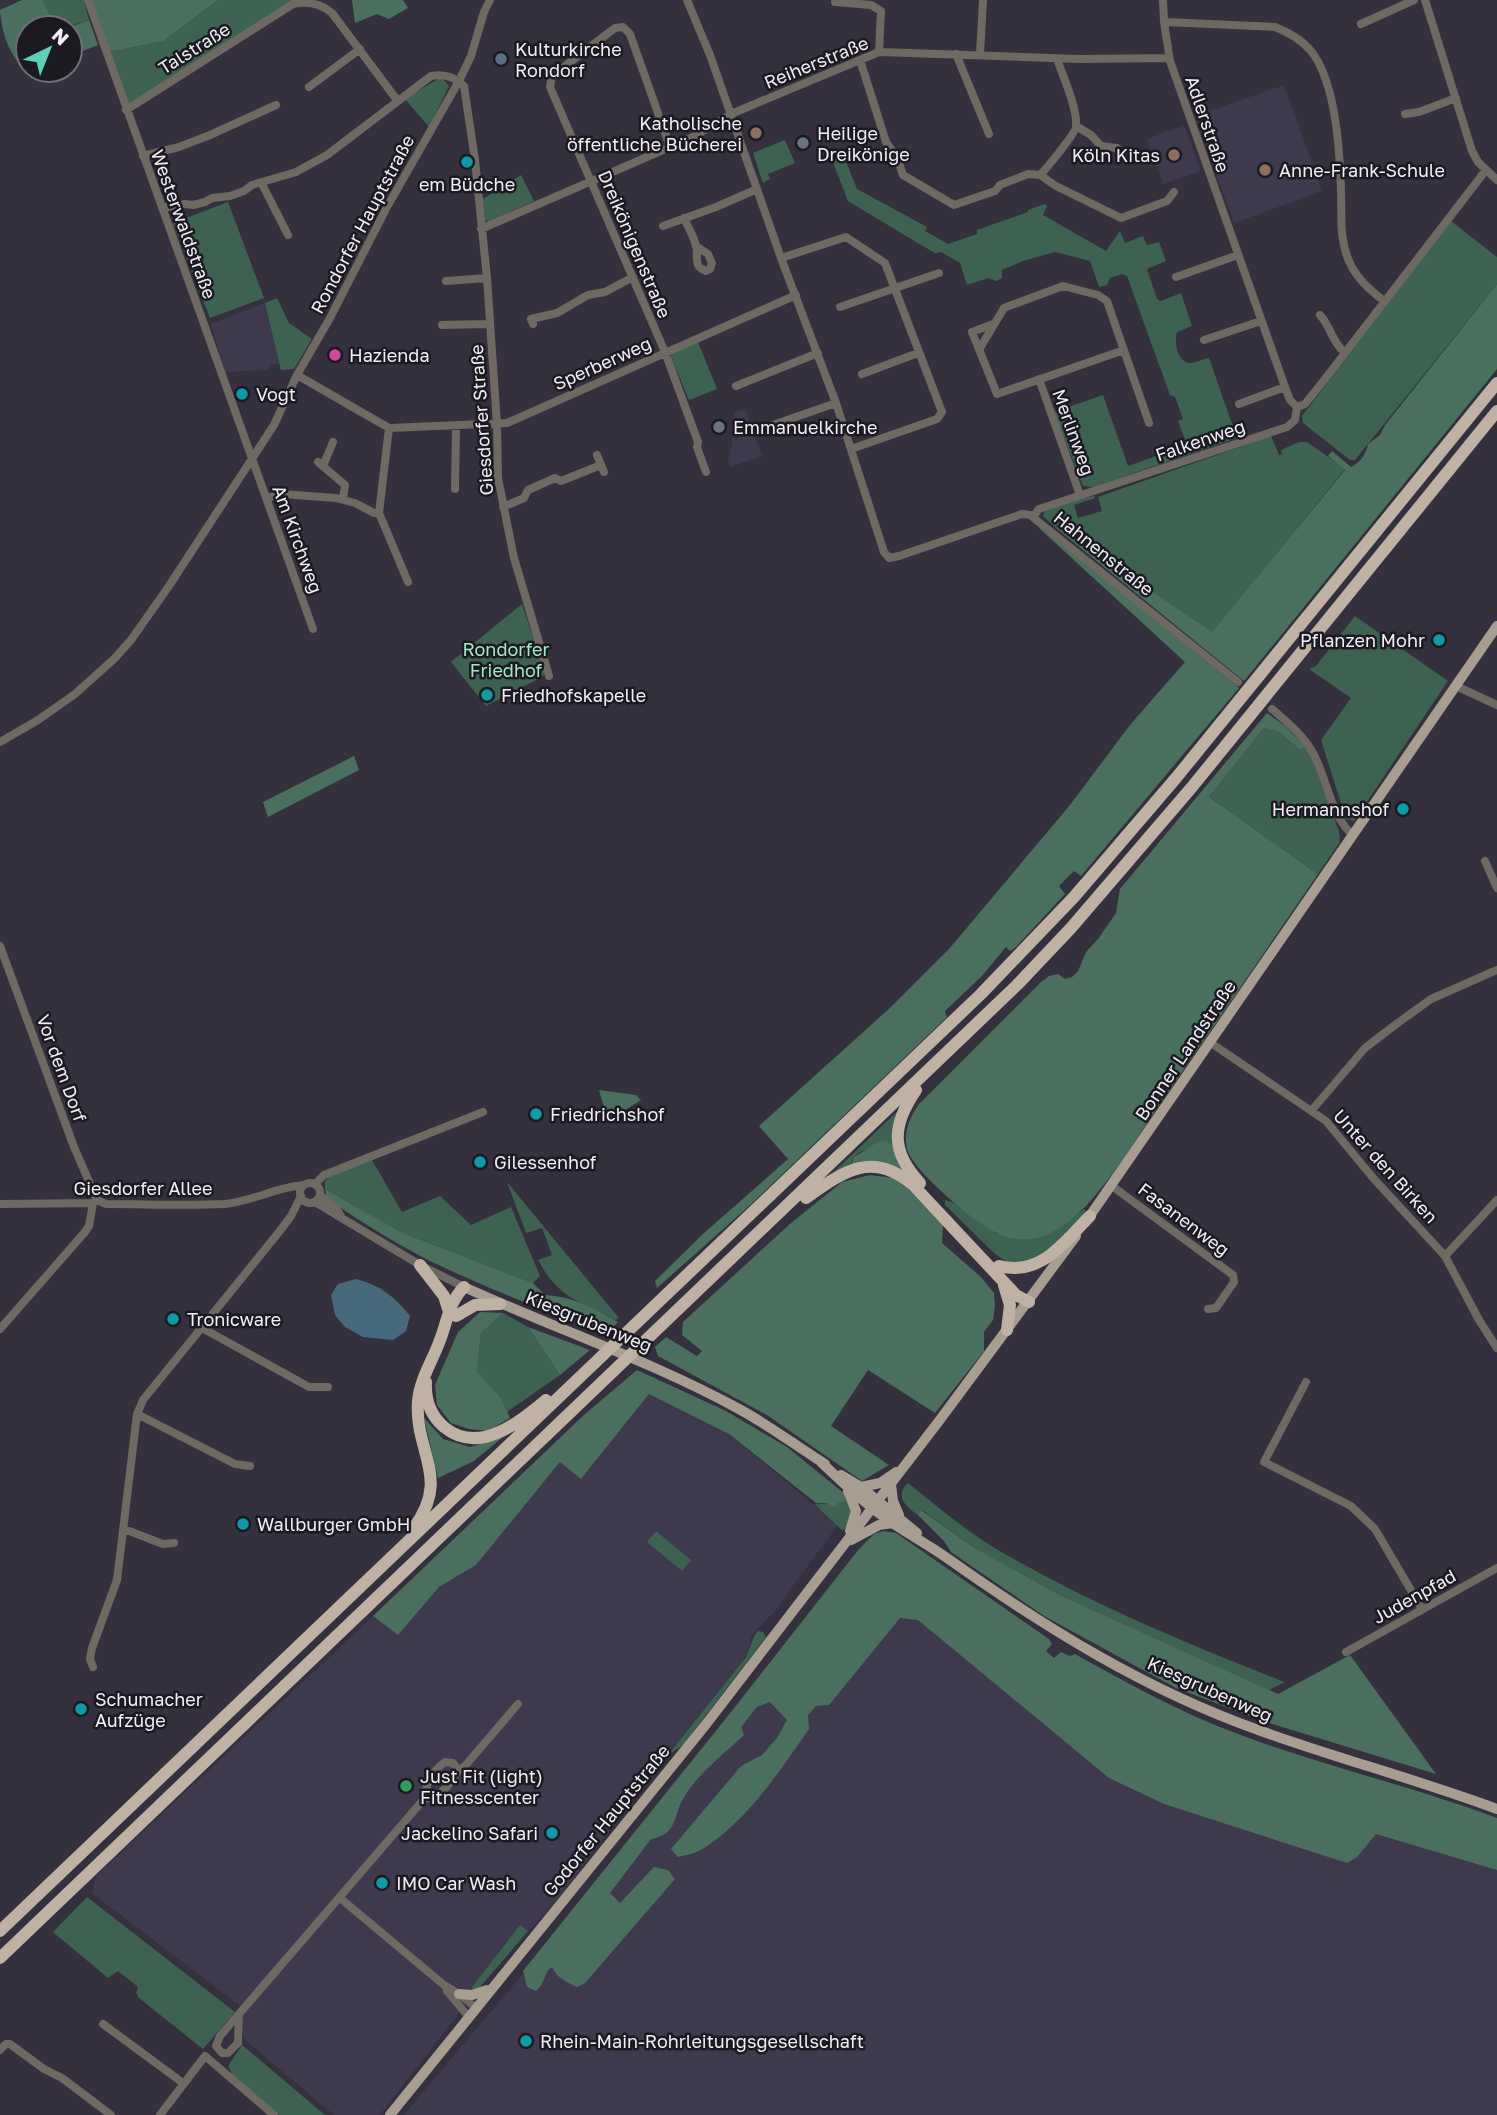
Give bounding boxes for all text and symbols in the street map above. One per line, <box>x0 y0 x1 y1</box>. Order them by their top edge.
north arrow <box>14 14 84 84</box>
street label: Talstraße <box>154 17 234 79</box>
text: N <box>48 23 74 50</box>
street label: Reiherstraße <box>761 31 871 93</box>
place label: Kulturkirche Rondorf <box>515 38 622 81</box>
marker: Kulturkirche Rondorf <box>493 51 509 67</box>
street label: Adlerstraße <box>1181 73 1235 175</box>
place label: Katholische öffentliche Bücherei <box>567 112 742 155</box>
place label: Heilige Dreikönige <box>817 122 910 165</box>
marker: Katholische öffentliche Bücherei <box>748 125 764 141</box>
street label: Rondorfer Hauptstraße <box>306 131 418 317</box>
marker: Heilige Dreikönige <box>795 135 811 151</box>
place label: Köln Kitas <box>1072 144 1160 166</box>
street label: Westerwaldstraße <box>147 146 221 302</box>
marker: Köln Kitas <box>1166 147 1182 163</box>
marker: em Büdche <box>459 154 475 170</box>
place label: Anne-Frank-Schule <box>1279 159 1445 181</box>
marker: Anne-Frank-Schule <box>1257 162 1273 178</box>
street label: Dreikönigenstraße <box>594 167 676 321</box>
place label: em Büdche <box>419 173 515 195</box>
street label: Sperberweg <box>550 332 654 394</box>
place label: Hazienda <box>349 344 430 366</box>
street label: Giesdorfer Straße <box>465 344 497 496</box>
marker: Hazienda <box>327 347 343 363</box>
place label: Vogt <box>256 383 296 405</box>
marker: Vogt <box>234 386 250 402</box>
street label: Merlinweg <box>1048 386 1100 478</box>
street label: Falkenweg <box>1152 414 1248 466</box>
place label: Emmanuelkirche <box>733 416 877 438</box>
marker: Emmanuelkirche <box>711 419 727 435</box>
street label: Am Kirchweg <box>268 482 328 596</box>
street label: Hahnenstraße <box>1050 506 1158 600</box>
place label: Pflanzen Mohr <box>1300 629 1425 651</box>
marker: Pflanzen Mohr <box>1431 632 1447 648</box>
park label: Rondorfer Friedhof <box>462 638 550 681</box>
place label: Friedhofskapelle <box>501 684 646 706</box>
marker: Friedhofskapelle <box>479 687 495 703</box>
place label: Hermannshof <box>1272 798 1389 820</box>
marker: Hermannshof <box>1395 801 1411 817</box>
street label: Bonner Landstraße <box>1130 976 1240 1124</box>
street label: Vor dem Dorf <box>32 1011 92 1125</box>
place label: Friedrichshof <box>550 1103 665 1125</box>
street label: Unter den Birken <box>1329 1105 1443 1227</box>
marker: Friedrichshof <box>528 1106 544 1122</box>
place label: Gilessenhof <box>494 1151 597 1173</box>
marker: Gilessenhof <box>472 1154 488 1170</box>
street label: Giesdorfer Allee <box>73 1177 213 1199</box>
street label: Fasanenweg <box>1134 1178 1234 1260</box>
street label: Kiesgrubenweg <box>523 1286 655 1356</box>
place label: Tronicware <box>187 1308 281 1330</box>
marker: Tronicware <box>165 1311 181 1327</box>
place label: Wallburger GmbH <box>257 1513 410 1535</box>
marker: Wallburger GmbH <box>235 1516 251 1532</box>
street label: Judenpfad <box>1369 1564 1459 1628</box>
street label: Kiesgrubenweg <box>1144 1652 1276 1726</box>
place label: Schumacher Aufzüge <box>95 1688 203 1731</box>
marker: Schumacher Aufzüge <box>73 1701 89 1717</box>
street label: Godorfer Hauptstraße <box>538 1740 674 1900</box>
place label: Just Fit (light) Fitnesscenter <box>420 1765 543 1808</box>
marker: Just Fit (light) Fitnesscenter <box>398 1778 414 1794</box>
place label: Jackelino Safari <box>401 1822 538 1844</box>
marker: Jackelino Safari <box>544 1825 560 1841</box>
place label: IMO Car Wash <box>396 1872 516 1894</box>
marker: IMO Car Wash <box>374 1875 390 1891</box>
place label: Rhein-Main-Rohrleitungsgesellschaft <box>540 2030 864 2052</box>
marker: Rhein-Main-Rohrleitungsgesellschaft <box>518 2033 534 2049</box>

